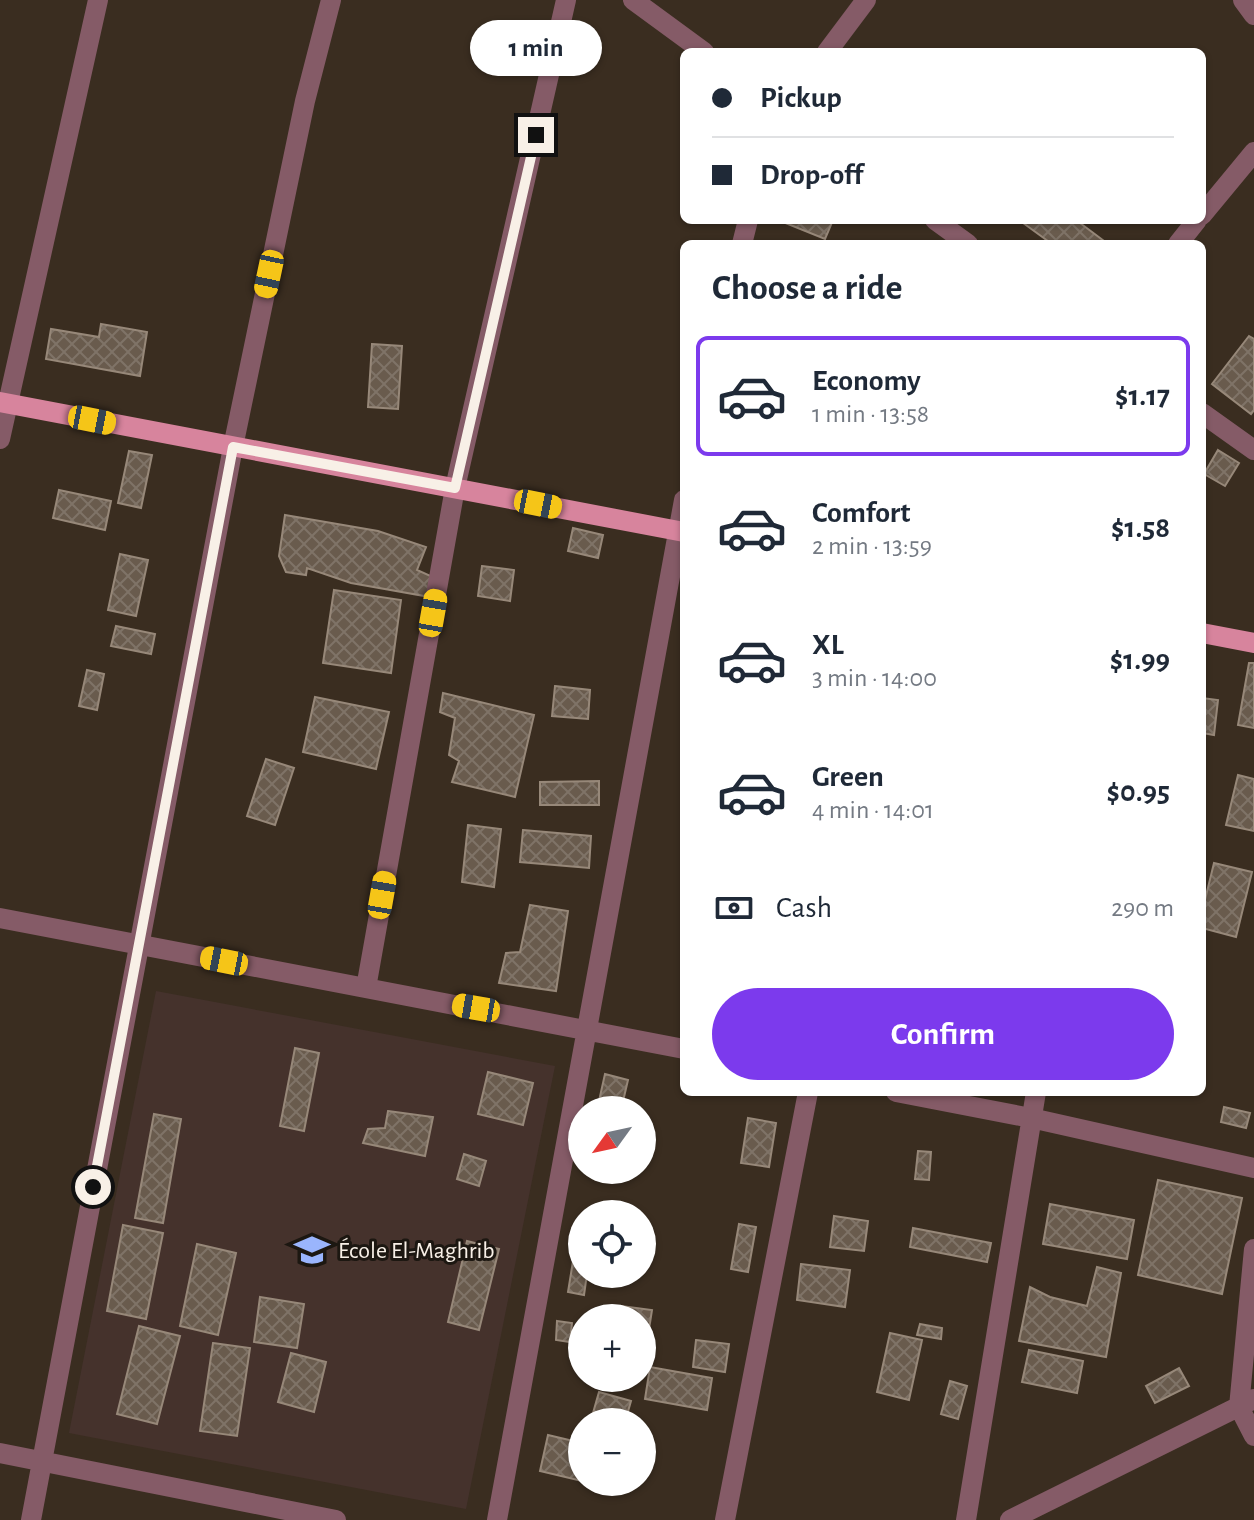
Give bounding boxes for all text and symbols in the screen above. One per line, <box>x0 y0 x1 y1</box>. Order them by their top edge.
callout: 1 min <box>470 19 602 75</box>
text: 1 min <box>509 35 563 61</box>
text: Pickup <box>760 83 842 113</box>
route end <box>518 117 554 153</box>
text: Drop-off <box>760 160 863 190</box>
car <box>252 248 286 300</box>
text: Choose a ride <box>712 270 902 306</box>
icon: car <box>716 360 788 432</box>
text: Economy <box>812 366 921 396</box>
text: $1.17 <box>1115 381 1170 411</box>
text: 1 min · 13:58 <box>812 401 929 427</box>
car <box>66 404 118 436</box>
car <box>512 488 564 520</box>
icon: car <box>716 492 788 564</box>
text: Comfort <box>812 498 911 528</box>
text: $1.58 <box>1111 513 1170 543</box>
text: 2 min · 13:59 <box>812 533 932 559</box>
car <box>417 587 449 639</box>
icon: car <box>716 624 788 696</box>
text: XL <box>812 630 844 660</box>
text: $1.99 <box>1110 645 1170 675</box>
text: 3 min · 14:00 <box>812 665 937 691</box>
icon: car <box>716 756 788 828</box>
text: Green <box>812 762 884 792</box>
text: $0.95 <box>1107 777 1170 807</box>
text: 4 min · 14:01 <box>812 797 934 823</box>
car <box>366 869 398 921</box>
icon: cash <box>712 886 756 930</box>
text: Cash <box>776 893 832 923</box>
text: 290 m <box>1111 895 1174 921</box>
car <box>198 945 250 977</box>
button: Confirm <box>712 988 1174 1080</box>
car <box>450 992 502 1024</box>
north arrow <box>568 1096 656 1184</box>
map controls <box>568 1096 656 1496</box>
route start <box>75 1169 111 1205</box>
button: locate <box>568 1200 656 1288</box>
school or university icon: École El-Maghrib <box>293 1231 331 1269</box>
place label: École El-Maghrib <box>338 1237 495 1263</box>
button: + <box>568 1304 656 1392</box>
button: − <box>568 1408 656 1496</box>

